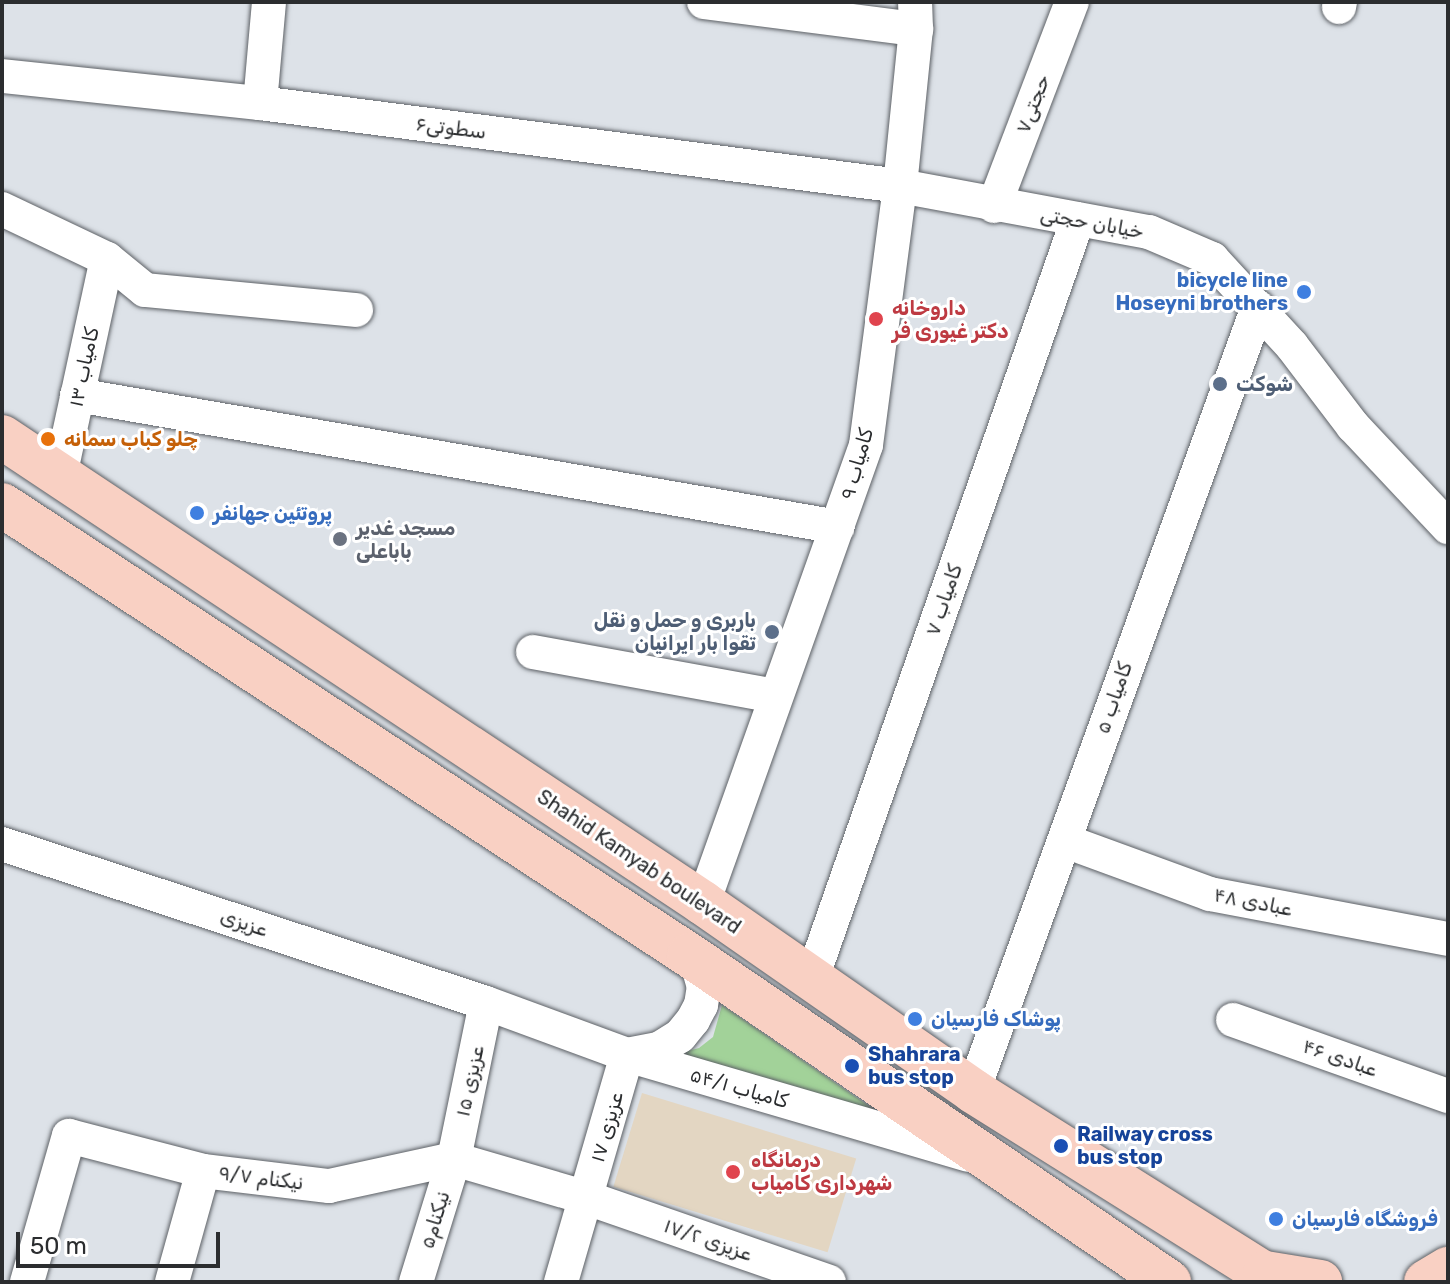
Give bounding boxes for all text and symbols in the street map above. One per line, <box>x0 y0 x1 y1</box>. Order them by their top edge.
street label: حجتی۷ <box>1011 71 1055 137</box>
street label: سطوتی۶ <box>414 112 488 144</box>
street label: خیابان حجتی <box>1038 202 1146 244</box>
place label: bicycle line Hoseyni brothers <box>1115 268 1288 315</box>
marker: bicycle line Hoseyni brothers <box>1295 283 1313 301</box>
place label: داروخانه دکتر غیوری فر <box>892 296 1008 343</box>
marker: داروخانه دکتر غیوری فر <box>867 310 885 328</box>
street label: کامیاب ۱۳ <box>64 325 104 409</box>
place label: شوكت <box>1236 372 1293 396</box>
marker: شوكت <box>1211 375 1229 393</box>
street label: کامیاب ۹ <box>835 425 879 503</box>
place label: چلو کباب سمانه <box>64 427 198 451</box>
marker: چلو کباب سمانه <box>39 430 57 448</box>
place label: پروتئین جهانفر <box>213 501 332 525</box>
marker: پروتئین جهانفر <box>188 504 206 522</box>
place label: مسجد غدیر باباعلی <box>356 516 455 563</box>
marker: مسجد غدیر باباعلی <box>331 530 349 548</box>
street label: کامیاب ۷ <box>921 561 967 639</box>
place label: باربری و حمل و نقل تقوا بار ایرانیان <box>594 608 756 655</box>
marker: باربری و حمل و نقل تقوا بار ایرانیان <box>763 623 781 641</box>
street label: کامیاب ۵ <box>1091 659 1137 737</box>
street label: Shahid Kamyab boulevard <box>533 785 745 939</box>
street label: عبادی ۴۸ <box>1212 883 1294 921</box>
street label: عزیزی <box>217 904 271 942</box>
place label: پوشاک فارسیان <box>931 1007 1061 1031</box>
marker: پوشاک فارسیان <box>906 1010 924 1028</box>
street label: عبادی ۴۶ <box>1300 1034 1380 1082</box>
place label: Shahrara bus stop <box>868 1042 960 1089</box>
street label: عزیزی ۱۵ <box>451 1043 489 1119</box>
marker: Shahrara bus stop <box>843 1057 861 1075</box>
street label: کامیاب ۵۴/۱ <box>687 1062 791 1114</box>
street label: عزیزی ۱۷ <box>586 1089 628 1165</box>
place label: Railway cross bus stop <box>1077 1122 1213 1169</box>
marker: Railway cross bus stop <box>1052 1137 1070 1155</box>
place label: درمانگاه شهرداری کامیاب <box>751 1148 892 1195</box>
street label: نیکنام ۹/۷ <box>217 1161 305 1195</box>
marker: درمانگاه شهرداری کامیاب <box>722 1161 744 1183</box>
street label: نیکنام۵ <box>415 1188 455 1252</box>
place label: فروشگاه فارسیان <box>1292 1207 1438 1231</box>
marker: فروشگاه فارسیان <box>1267 1210 1285 1228</box>
street label: عزیزی ۱۷/۲ <box>661 1214 755 1266</box>
scale bar <box>20 1216 224 1266</box>
text: 50 m <box>30 1232 87 1260</box>

